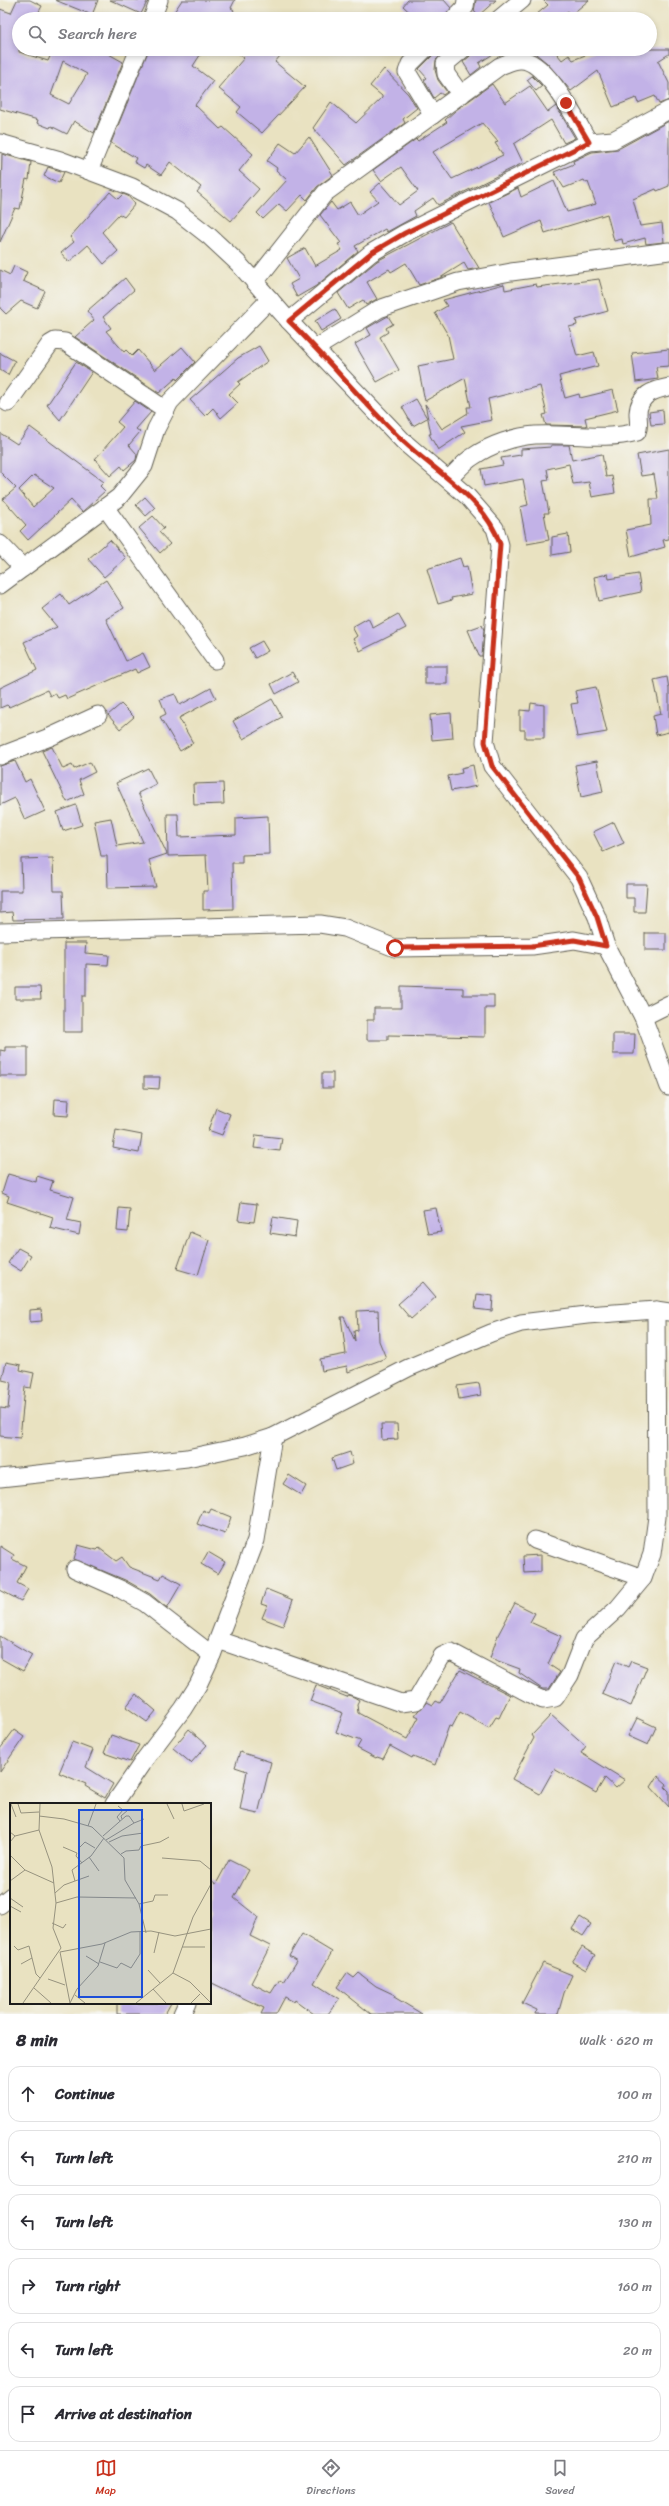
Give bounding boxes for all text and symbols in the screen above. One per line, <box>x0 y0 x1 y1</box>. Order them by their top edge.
search box <box>12 12 657 56</box>
text: Search here <box>58 21 137 47</box>
icon: search <box>26 23 48 45</box>
route end <box>557 94 575 112</box>
route start <box>386 939 404 957</box>
inset map <box>10 1803 211 2004</box>
text: 8 min <box>16 2025 58 2055</box>
text: Walk · 620 m <box>579 2029 653 2052</box>
text: Continue <box>55 2081 115 2107</box>
icon: ahead <box>17 2083 39 2105</box>
text: 100 m <box>617 2083 652 2106</box>
text: Turn left <box>55 2145 113 2171</box>
icon: left <box>17 2147 39 2169</box>
text: 210 m <box>617 2147 652 2170</box>
text: Turn left <box>55 2209 113 2235</box>
icon: left <box>17 2211 39 2233</box>
text: 130 m <box>618 2211 652 2234</box>
text: Turn right <box>55 2273 120 2299</box>
icon: right <box>17 2275 39 2297</box>
text: 160 m <box>617 2275 652 2298</box>
text: Turn left <box>55 2337 113 2363</box>
icon: left <box>17 2339 39 2361</box>
text: 20 m <box>623 2339 652 2362</box>
text: Arrive at destination <box>55 2401 192 2427</box>
icon: arrive <box>17 2403 39 2425</box>
tab: Map <box>95 2457 117 2500</box>
tab: Directions <box>306 2457 356 2500</box>
tab: Saved <box>545 2457 574 2500</box>

